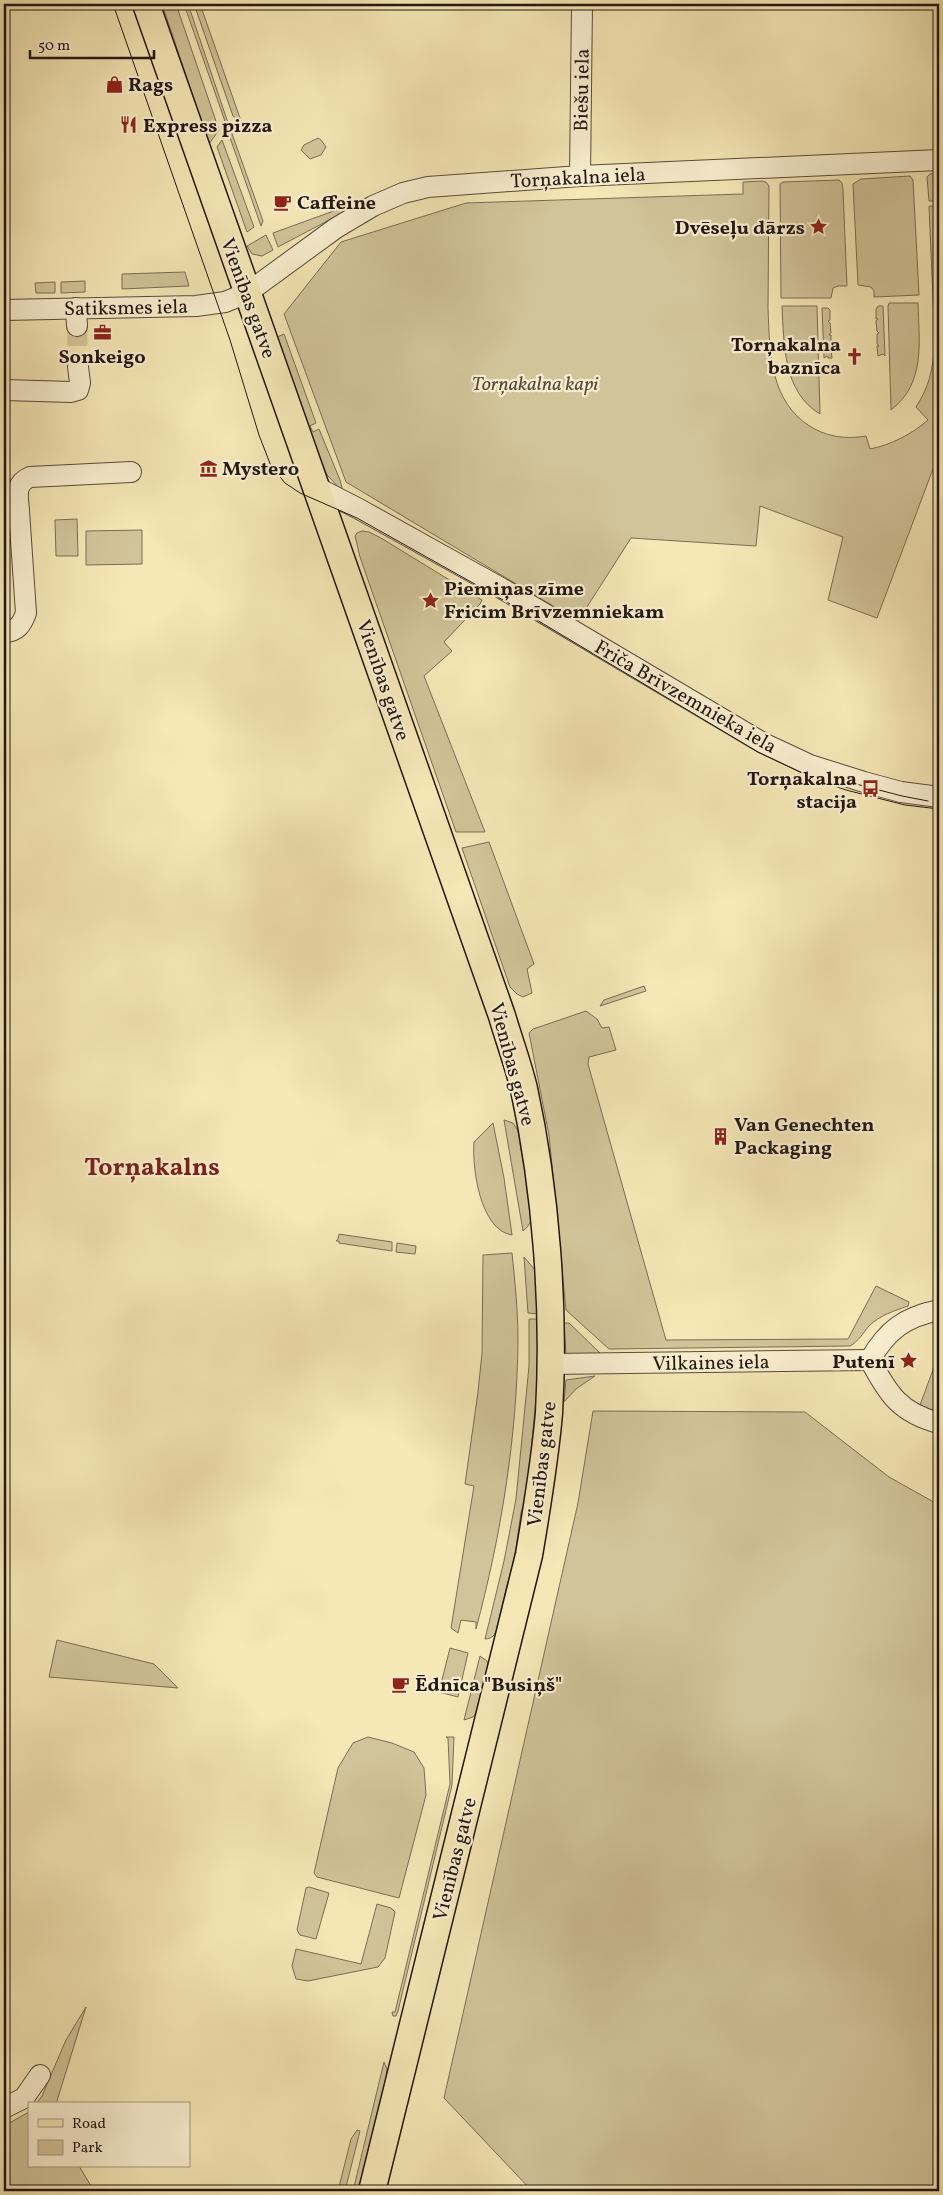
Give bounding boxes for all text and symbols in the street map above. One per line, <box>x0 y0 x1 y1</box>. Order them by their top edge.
scale bar <box>30 28 154 60</box>
text: 50 m <box>38 36 70 57</box>
street label: Biešu iela <box>568 48 598 132</box>
place label: Rags <box>128 72 173 100</box>
shop icon: Rags <box>104 74 124 94</box>
place label: Express pizza <box>143 113 273 141</box>
restaurant icon: Express pizza <box>119 115 139 135</box>
street label: Torņakalna iela <box>510 161 646 197</box>
place label: Caffeine <box>297 190 376 218</box>
cafe icon: Caffeine <box>273 192 293 212</box>
place label: Dvēseļu dārzs <box>675 215 805 243</box>
place icon: Dvēseļu dārzs <box>809 217 829 237</box>
street label: Vienības gatve <box>212 235 282 363</box>
street label: Satiksmes iela <box>64 294 188 324</box>
office icon: Sonkeigo <box>92 322 112 342</box>
place label: Torņakalna baznīca <box>731 332 841 383</box>
place label: Sonkeigo <box>58 344 146 372</box>
church icon: Torņakalna baznīca <box>845 346 865 366</box>
park label: Torņakalna kapi <box>472 371 599 399</box>
place label: Mystero <box>222 456 299 484</box>
museum icon: Mystero <box>198 458 218 478</box>
place label: Piemiņas zīme Fricim Brīvzemniekam <box>444 576 664 627</box>
place icon: Piemiņas zīme Fricim Brīvzemniekam <box>420 590 440 610</box>
street label: Vienības gatve <box>348 616 416 745</box>
street label: Friča Brīvzemnieka iela <box>589 634 781 761</box>
place label: Torņakalna stacija <box>747 766 857 817</box>
bus stop icon: Torņakalna stacija <box>861 779 881 799</box>
street label: Vienības gatve <box>481 1000 541 1129</box>
place label: Van Genechten Packaging <box>734 1112 875 1163</box>
building icon: Van Genechten Packaging <box>710 1126 730 1146</box>
district label: Torņakalns <box>84 1151 220 1186</box>
street label: Vilkaines iela <box>652 1349 770 1379</box>
place label: Putenī <box>832 1349 895 1377</box>
place icon: Putenī <box>899 1351 919 1371</box>
street label: Vienības gatve <box>521 1400 565 1529</box>
place label: Ēdnīca "Busiņš" <box>415 1672 562 1700</box>
cafe icon: Ēdnīca "Busiņš" <box>391 1674 411 1694</box>
street label: Vienības gatve <box>427 1795 485 1924</box>
legend <box>28 2102 190 2168</box>
text: Road <box>72 2114 106 2135</box>
text: Park <box>72 2138 103 2159</box>

